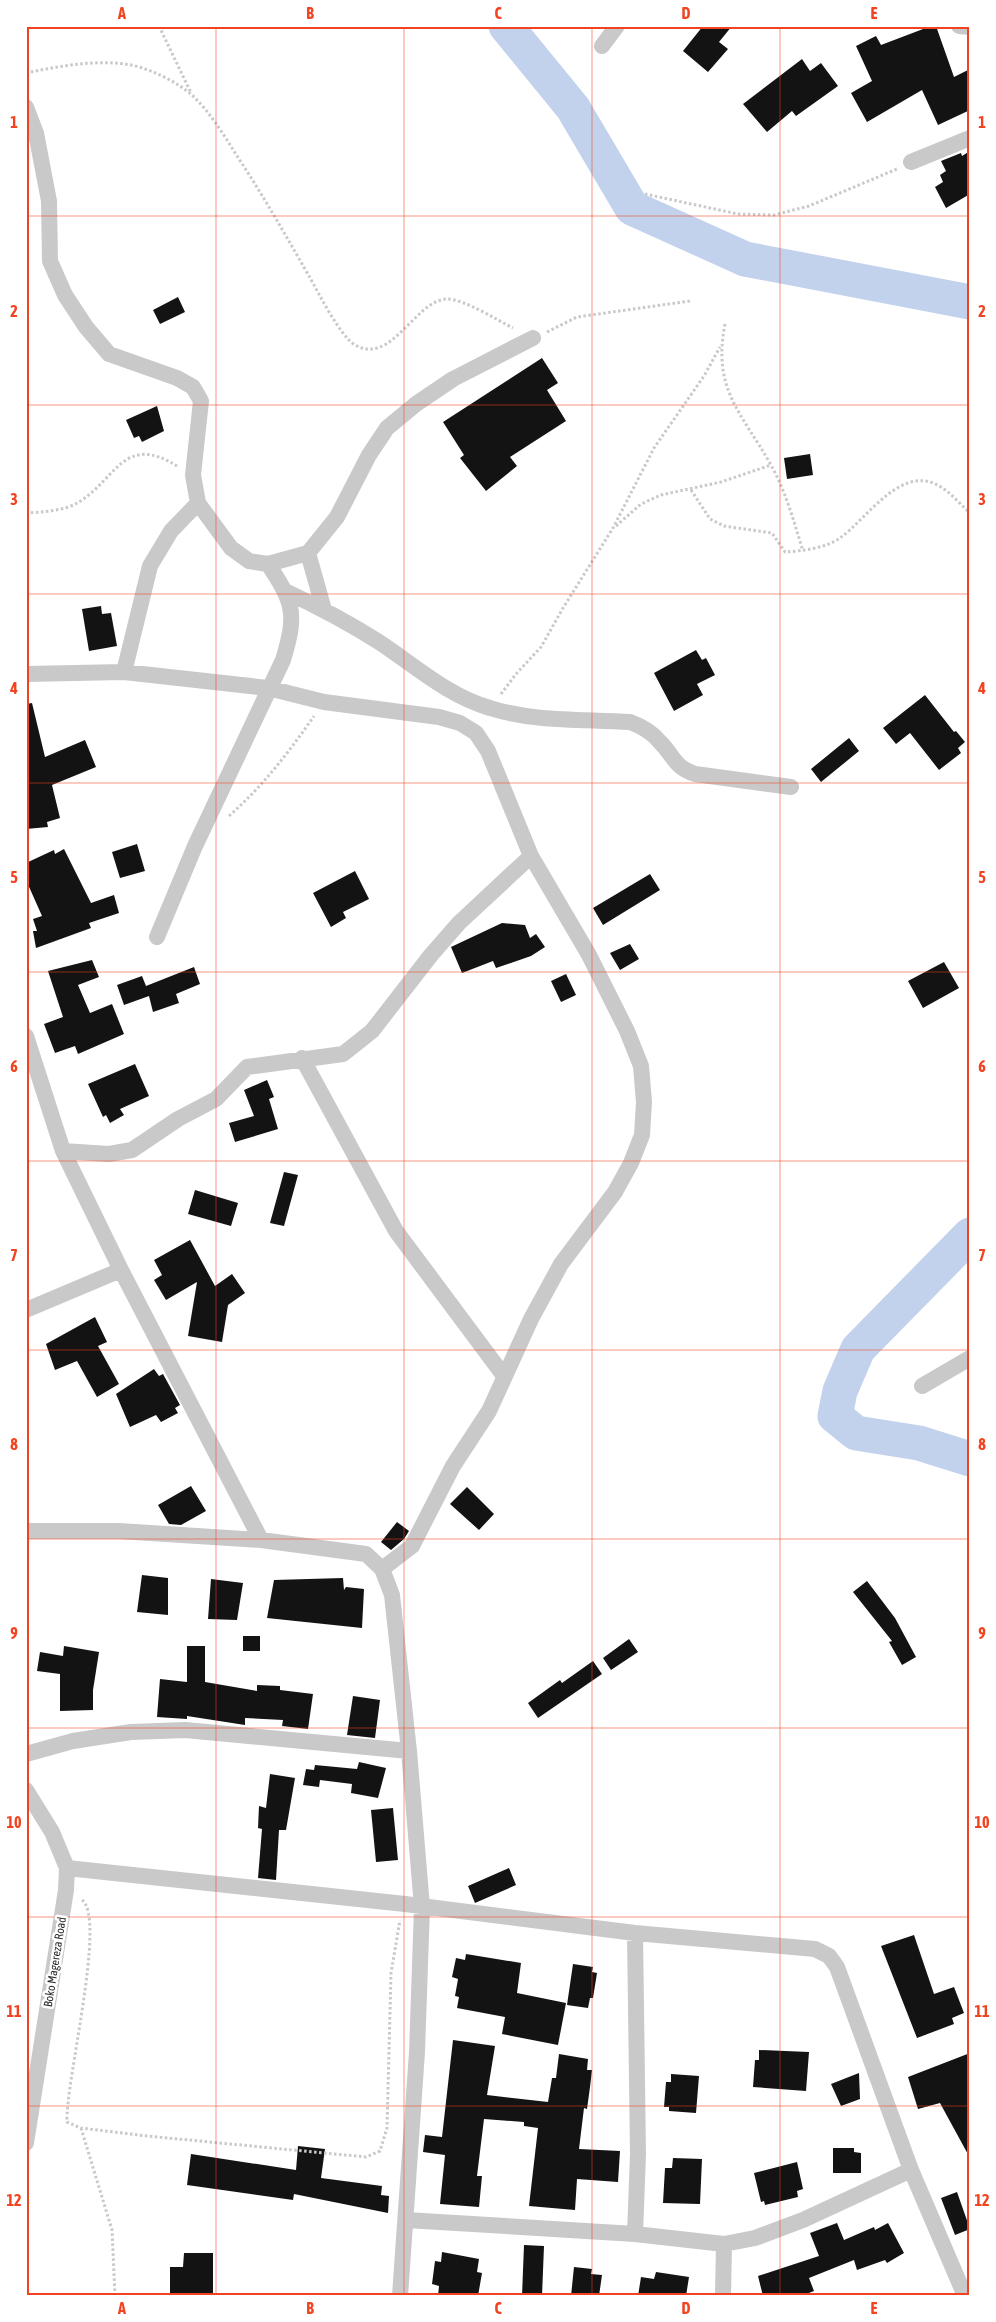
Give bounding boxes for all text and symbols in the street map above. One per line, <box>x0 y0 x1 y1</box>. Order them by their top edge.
text: A <box>117 4 126 22</box>
text: B <box>306 4 314 22</box>
text: C <box>494 4 502 22</box>
text: D <box>682 4 691 22</box>
text: E <box>871 4 878 22</box>
text: 1 <box>10 113 18 131</box>
text: 1 <box>978 113 986 131</box>
text: 2 <box>10 302 18 320</box>
text: 2 <box>978 302 986 320</box>
text: 3 <box>10 490 18 508</box>
text: 3 <box>978 490 986 508</box>
text: 4 <box>9 679 18 697</box>
text: 4 <box>977 679 986 697</box>
text: 5 <box>10 868 18 886</box>
text: 5 <box>978 868 986 886</box>
text: 6 <box>10 1057 18 1075</box>
text: 6 <box>978 1057 986 1075</box>
text: 7 <box>10 1246 18 1264</box>
text: 7 <box>978 1246 986 1264</box>
text: 8 <box>10 1435 18 1453</box>
text: 8 <box>978 1435 986 1453</box>
text: 9 <box>10 1624 18 1642</box>
text: 9 <box>978 1624 986 1642</box>
text: 10 <box>6 1813 22 1831</box>
text: 10 <box>974 1813 990 1831</box>
street label: Boko Magereza Road <box>41 1916 69 2008</box>
text: 11 <box>6 2002 22 2020</box>
text: 11 <box>974 2002 990 2020</box>
text: 12 <box>6 2191 22 2209</box>
text: 12 <box>974 2191 990 2209</box>
text: A <box>117 2299 126 2317</box>
text: B <box>306 2299 314 2317</box>
text: C <box>494 2299 502 2317</box>
text: D <box>682 2299 691 2317</box>
text: E <box>871 2299 878 2317</box>

